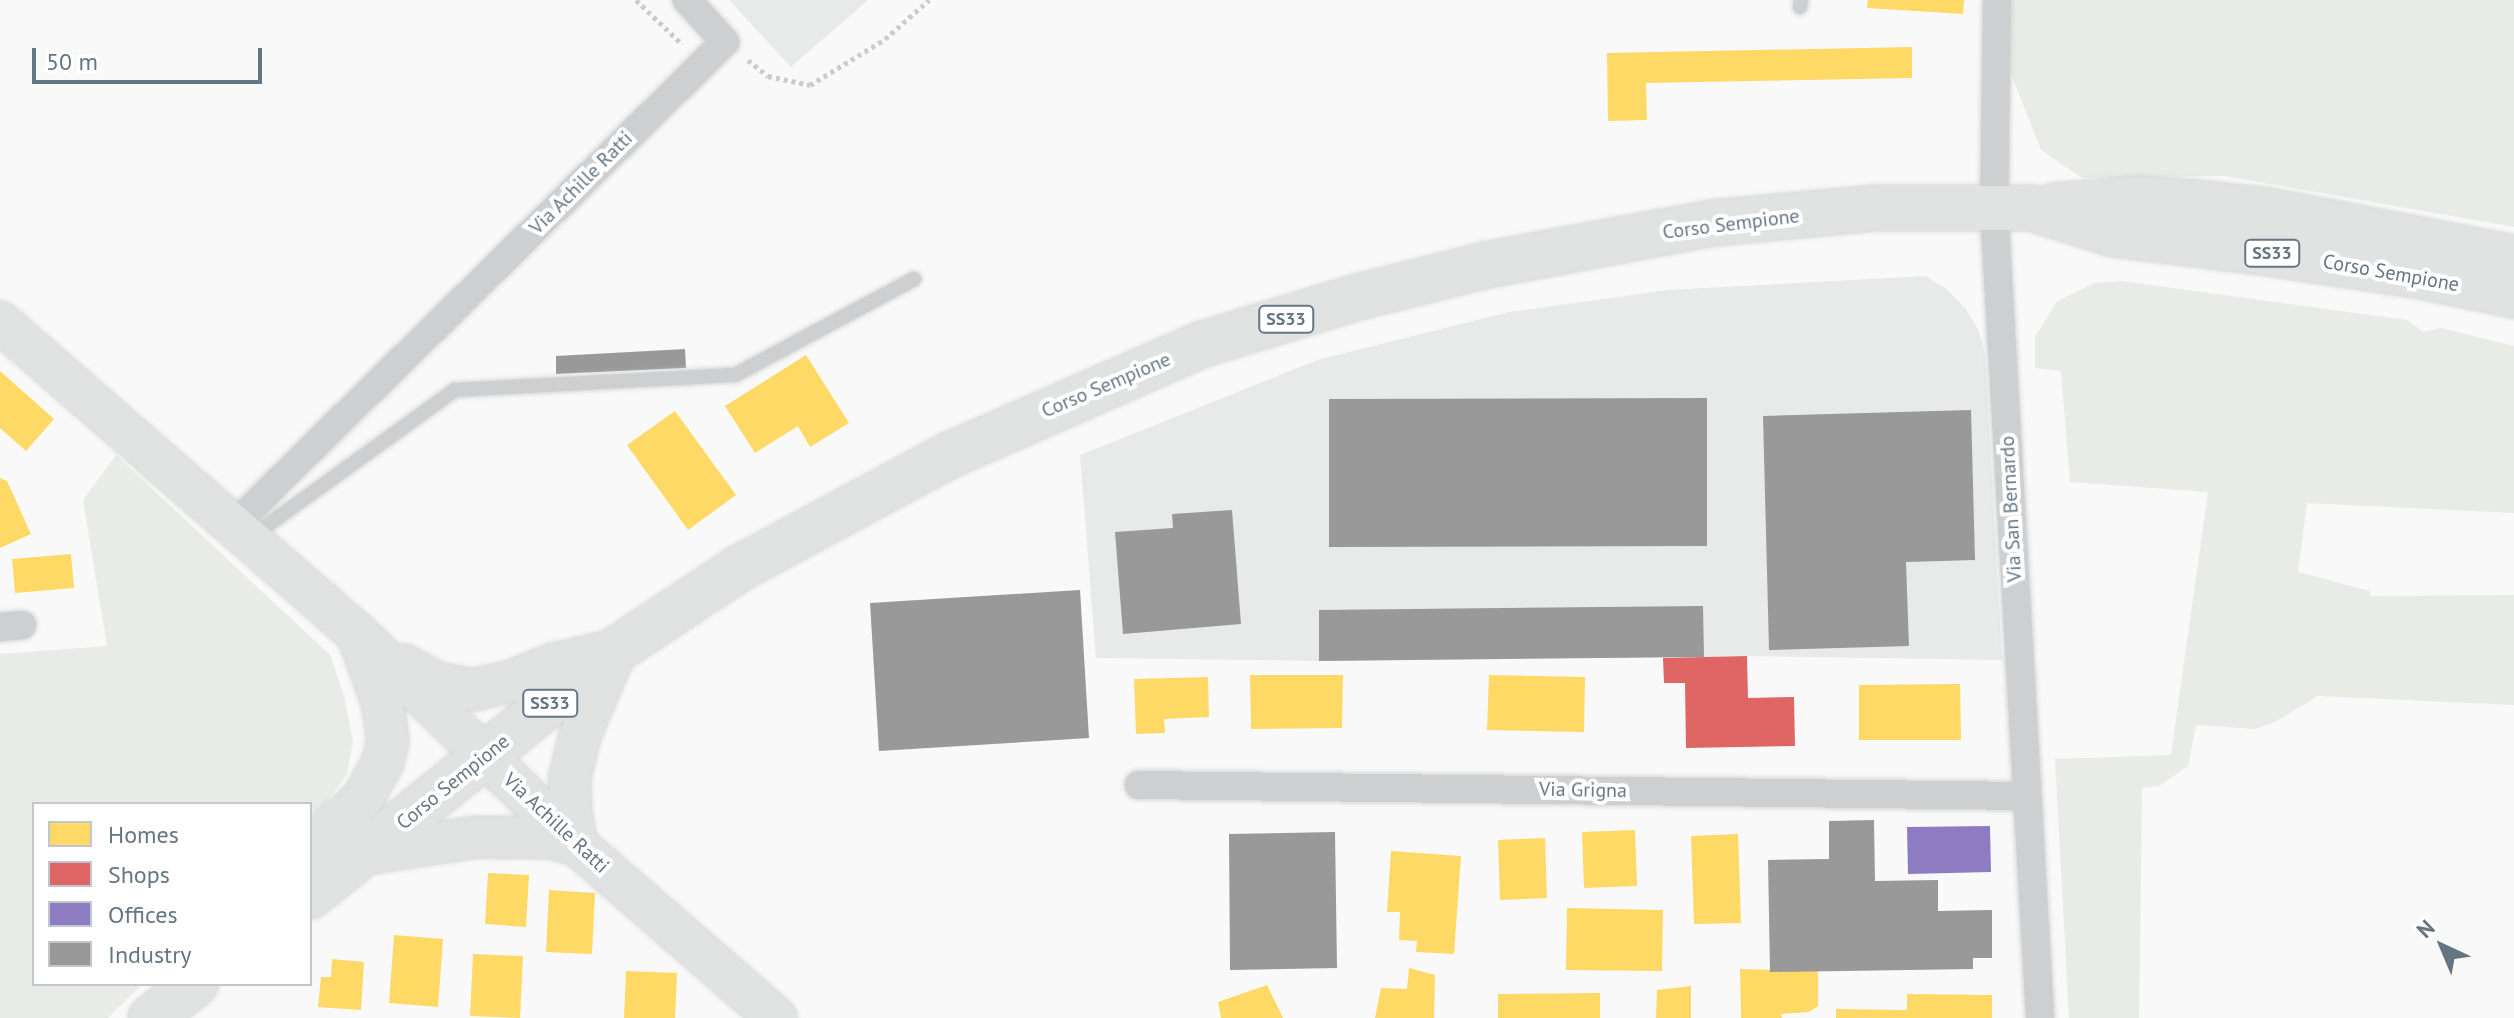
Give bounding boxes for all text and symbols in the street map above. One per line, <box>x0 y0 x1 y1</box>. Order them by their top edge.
scale bar <box>36 32 266 82</box>
text: 50 m <box>46 46 98 77</box>
street label: Via Achille Ratti <box>524 126 638 240</box>
street label: Corso Sempione <box>1661 204 1801 244</box>
road number: SS33 <box>2244 239 2300 267</box>
street label: Corso Sempione <box>2321 249 2461 297</box>
road number: SS33 <box>1258 305 1314 333</box>
street label: Corso Sempione <box>1038 347 1174 423</box>
street label: Via San Bernardo <box>1995 435 2027 583</box>
road number: SS33 <box>522 689 578 717</box>
street label: Corso Sempione <box>392 729 514 835</box>
street label: Via Achille Ratti <box>498 768 614 878</box>
street label: Via Grigna <box>1539 777 1627 803</box>
legend <box>32 802 312 986</box>
text: Homes <box>108 819 179 850</box>
text: Shops <box>108 859 170 890</box>
text: Offices <box>108 899 178 930</box>
north arrow <box>2402 906 2482 986</box>
text: N <box>2410 914 2440 944</box>
text: Industry <box>108 939 192 970</box>

